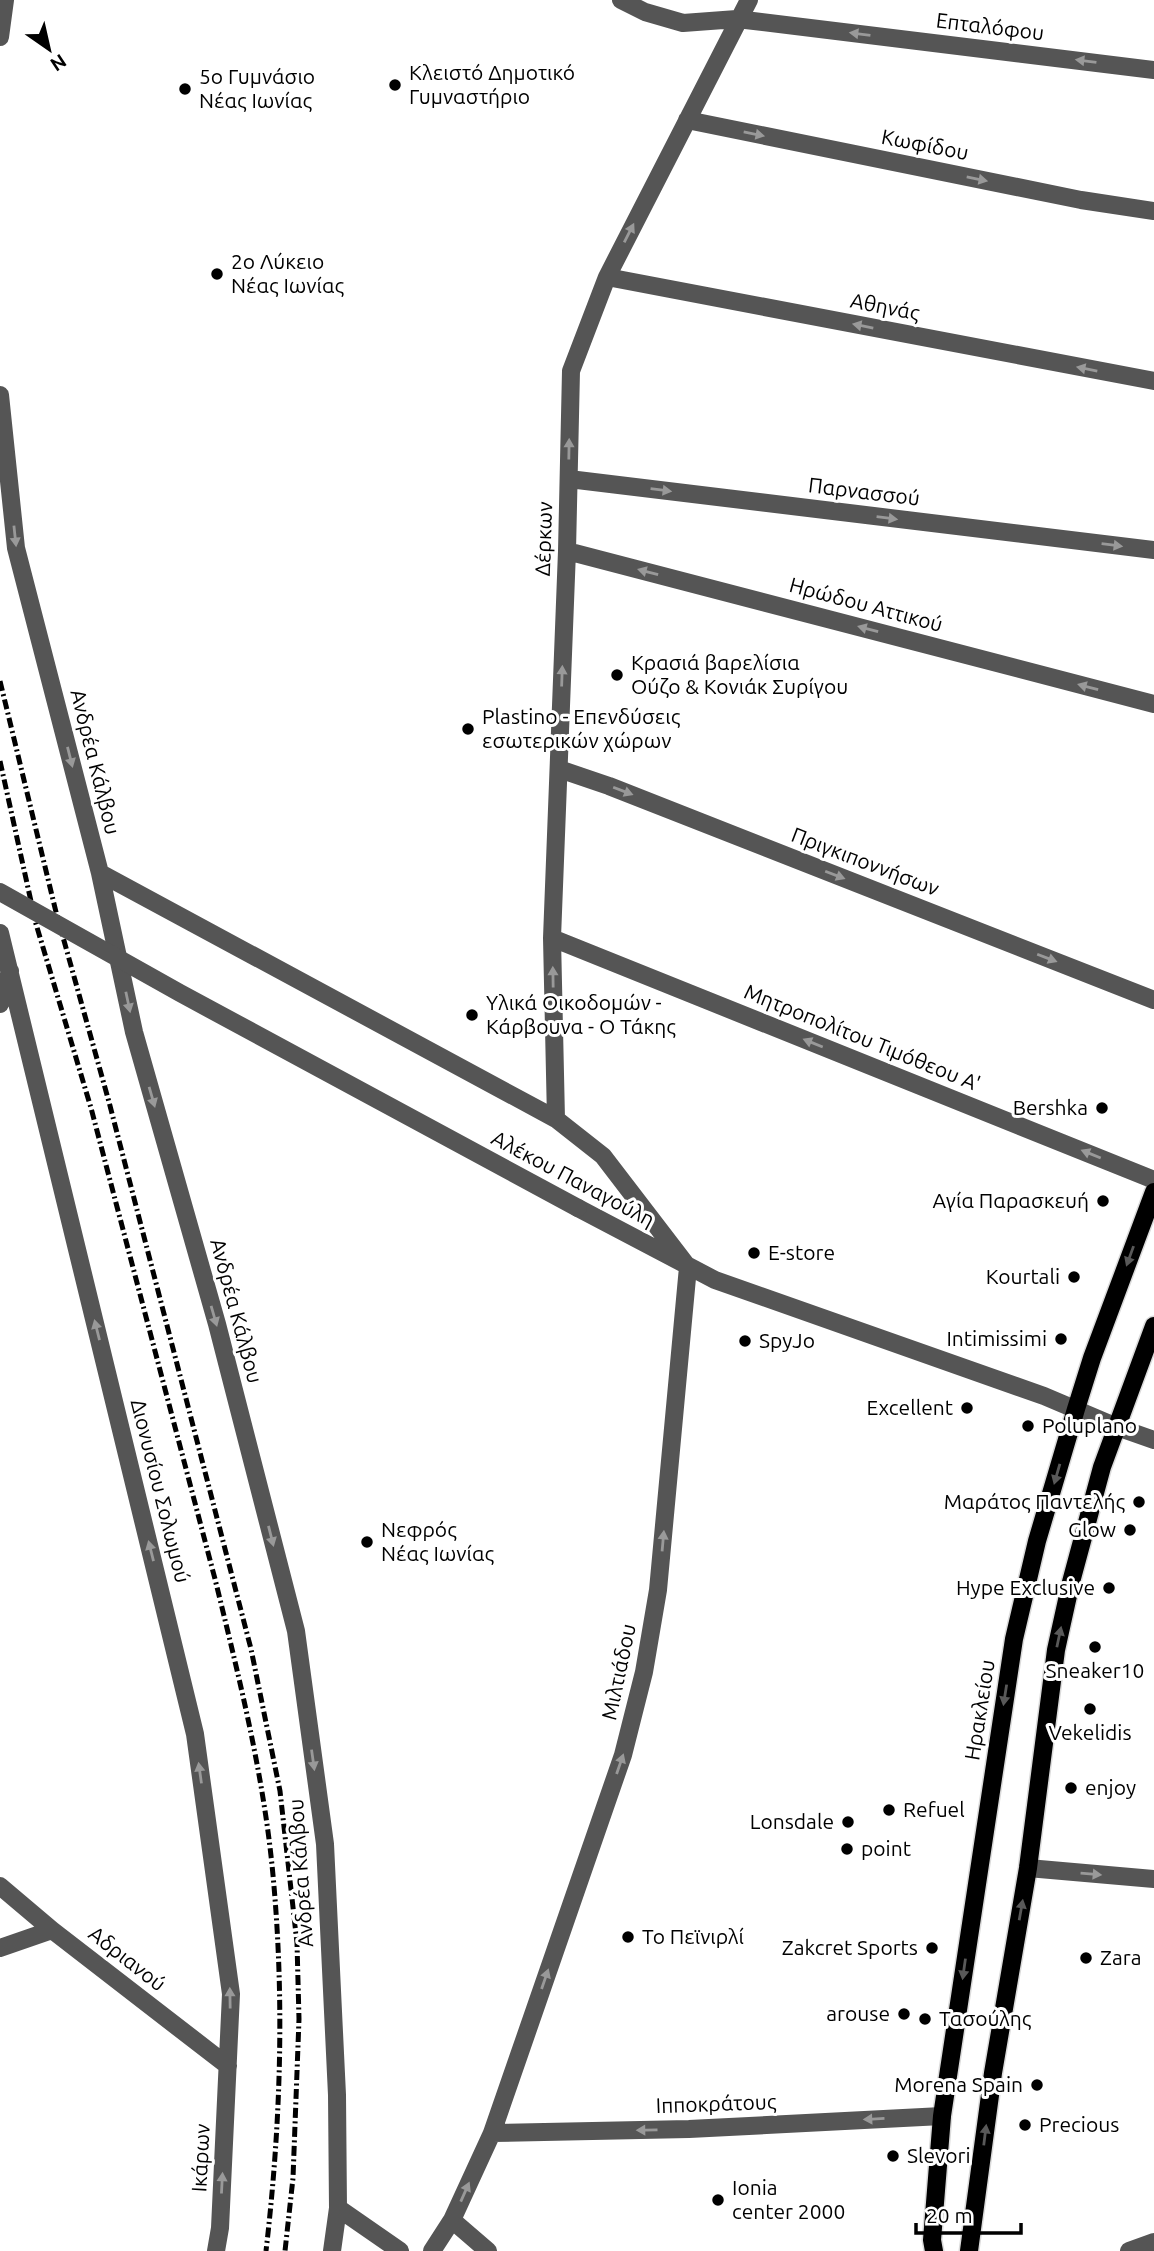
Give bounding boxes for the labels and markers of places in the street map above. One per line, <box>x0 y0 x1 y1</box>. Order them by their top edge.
place label: Κλειστό Δημοτικό Γυμναστήριο <box>409 60 575 108</box>
place label: 5ο Γυμνάσιο Νέας Ιωνίας <box>199 64 315 112</box>
marker: Κλειστό Δημοτικό Γυμναστήριο <box>387 77 403 93</box>
marker: 5ο Γυμνάσιο Νέας Ιωνίας <box>177 81 193 97</box>
place label: 2ο Λύκειο Νέας Ιωνίας <box>231 249 345 297</box>
marker: 2ο Λύκειο Νέας Ιωνίας <box>209 266 225 282</box>
place label: Κρασιά βαρελίσια Ούζο & Κονιάκ Συρίγου <box>631 650 848 698</box>
marker: Κρασιά βαρελίσια Ούζο & Κονιάκ Συρίγου <box>609 667 625 683</box>
place label: Plastino - Επενδύσεις εσωτερικών χώρων <box>482 704 681 752</box>
marker: Plastino - Επενδύσεις εσωτερικών χώρων <box>460 721 476 737</box>
place label: Υλικά Οικοδομών - Κάρβουνα - Ο Τάκης <box>486 990 676 1038</box>
marker: Υλικά Οικοδομών - Κάρβουνα - Ο Τάκης <box>464 1007 480 1023</box>
place label: Bershka <box>1013 1095 1088 1119</box>
marker: Bershka <box>1094 1100 1110 1116</box>
place label: Αγία Παρασκευή <box>933 1188 1089 1212</box>
marker: Αγία Παρασκευή <box>1095 1193 1111 1209</box>
place label: E-store <box>768 1240 835 1264</box>
marker: E-store <box>746 1245 762 1261</box>
place label: Kourtali <box>986 1264 1060 1288</box>
marker: Kourtali <box>1066 1269 1082 1285</box>
place label: Intimissimi <box>946 1326 1047 1350</box>
place label: SpyJo <box>759 1328 815 1352</box>
marker: Intimissimi <box>1053 1331 1069 1347</box>
marker: SpyJo <box>737 1333 753 1349</box>
place label: Excellent <box>867 1395 953 1419</box>
marker: Excellent <box>959 1400 975 1416</box>
place label: Poluplano <box>1042 1413 1137 1437</box>
marker: Poluplano <box>1020 1418 1036 1434</box>
place label: Μαράτος Παντελής <box>944 1489 1125 1513</box>
marker: Μαράτος Παντελής <box>1131 1494 1147 1510</box>
place label: Νεφρός Νέας Ιωνίας <box>381 1517 495 1565</box>
place label: Glow <box>1068 1517 1116 1541</box>
marker: Glow <box>1122 1522 1138 1538</box>
marker: Νεφρός Νέας Ιωνίας <box>359 1534 375 1550</box>
place label: Hype Exclusive <box>956 1575 1095 1599</box>
marker: Hype Exclusive <box>1101 1580 1117 1596</box>
marker: Sneaker10 <box>1087 1639 1103 1655</box>
place label: Sneaker10 <box>1046 1658 1144 1682</box>
marker: Vekelidis <box>1082 1701 1098 1717</box>
place label: Vekelidis <box>1048 1720 1132 1744</box>
place label: enjoy <box>1085 1775 1136 1799</box>
marker: enjoy <box>1063 1780 1079 1796</box>
place label: Refuel <box>903 1797 965 1821</box>
marker: Refuel <box>881 1802 897 1818</box>
place label: Lonsdale <box>750 1809 834 1833</box>
marker: Lonsdale <box>840 1814 856 1830</box>
place label: point <box>861 1836 911 1860</box>
marker: point <box>839 1841 855 1857</box>
place label: Το Πεϊνιρλί <box>642 1924 744 1948</box>
marker: Το Πεϊνιρλί <box>620 1929 636 1945</box>
place label: Zakcret Sports <box>782 1935 918 1959</box>
marker: Zakcret Sports <box>924 1940 940 1956</box>
place label: Zara <box>1100 1945 1141 1969</box>
marker: Zara <box>1078 1950 1094 1966</box>
place label: arouse <box>826 2001 890 2025</box>
marker: arouse <box>896 2006 912 2022</box>
place label: Τασούλης <box>939 2006 1032 2030</box>
marker: Τασούλης <box>917 2011 933 2027</box>
place label: Morena Spain <box>894 2072 1023 2096</box>
marker: Morena Spain <box>1029 2077 1045 2093</box>
place label: Precious <box>1039 2112 1119 2136</box>
marker: Precious <box>1017 2117 1033 2133</box>
place label: Slevori <box>907 2143 971 2167</box>
marker: Slevori <box>885 2148 901 2164</box>
place label: Ionia center 2000 <box>732 2175 845 2223</box>
marker: Ionia center 2000 <box>710 2192 726 2208</box>

